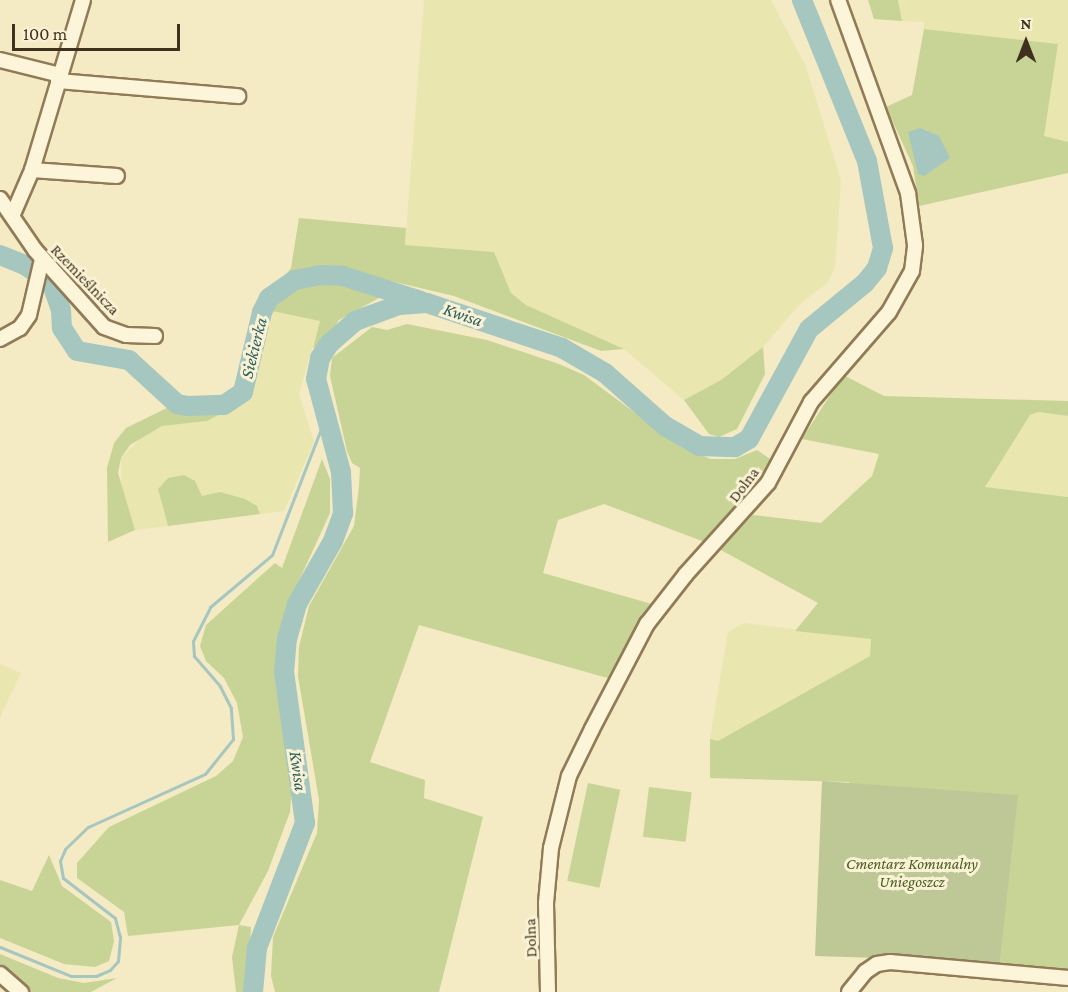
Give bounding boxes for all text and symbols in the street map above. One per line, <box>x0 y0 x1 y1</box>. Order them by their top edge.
scale bar <box>15 12 183 50</box>
north arrow <box>996 12 1056 72</box>
text: N <box>1021 15 1031 32</box>
text: 100 m <box>23 24 67 44</box>
street label: Rzemieślnicza <box>47 241 123 319</box>
water label: Kwisa <box>441 298 485 332</box>
water label: Siekierka <box>236 315 272 381</box>
street label: Dolna <box>725 464 763 506</box>
water label: Kwisa <box>285 750 311 792</box>
park label: Cmentarz Komunalny Uniegoszcz <box>846 854 978 892</box>
street label: Dolna <box>521 918 541 958</box>

